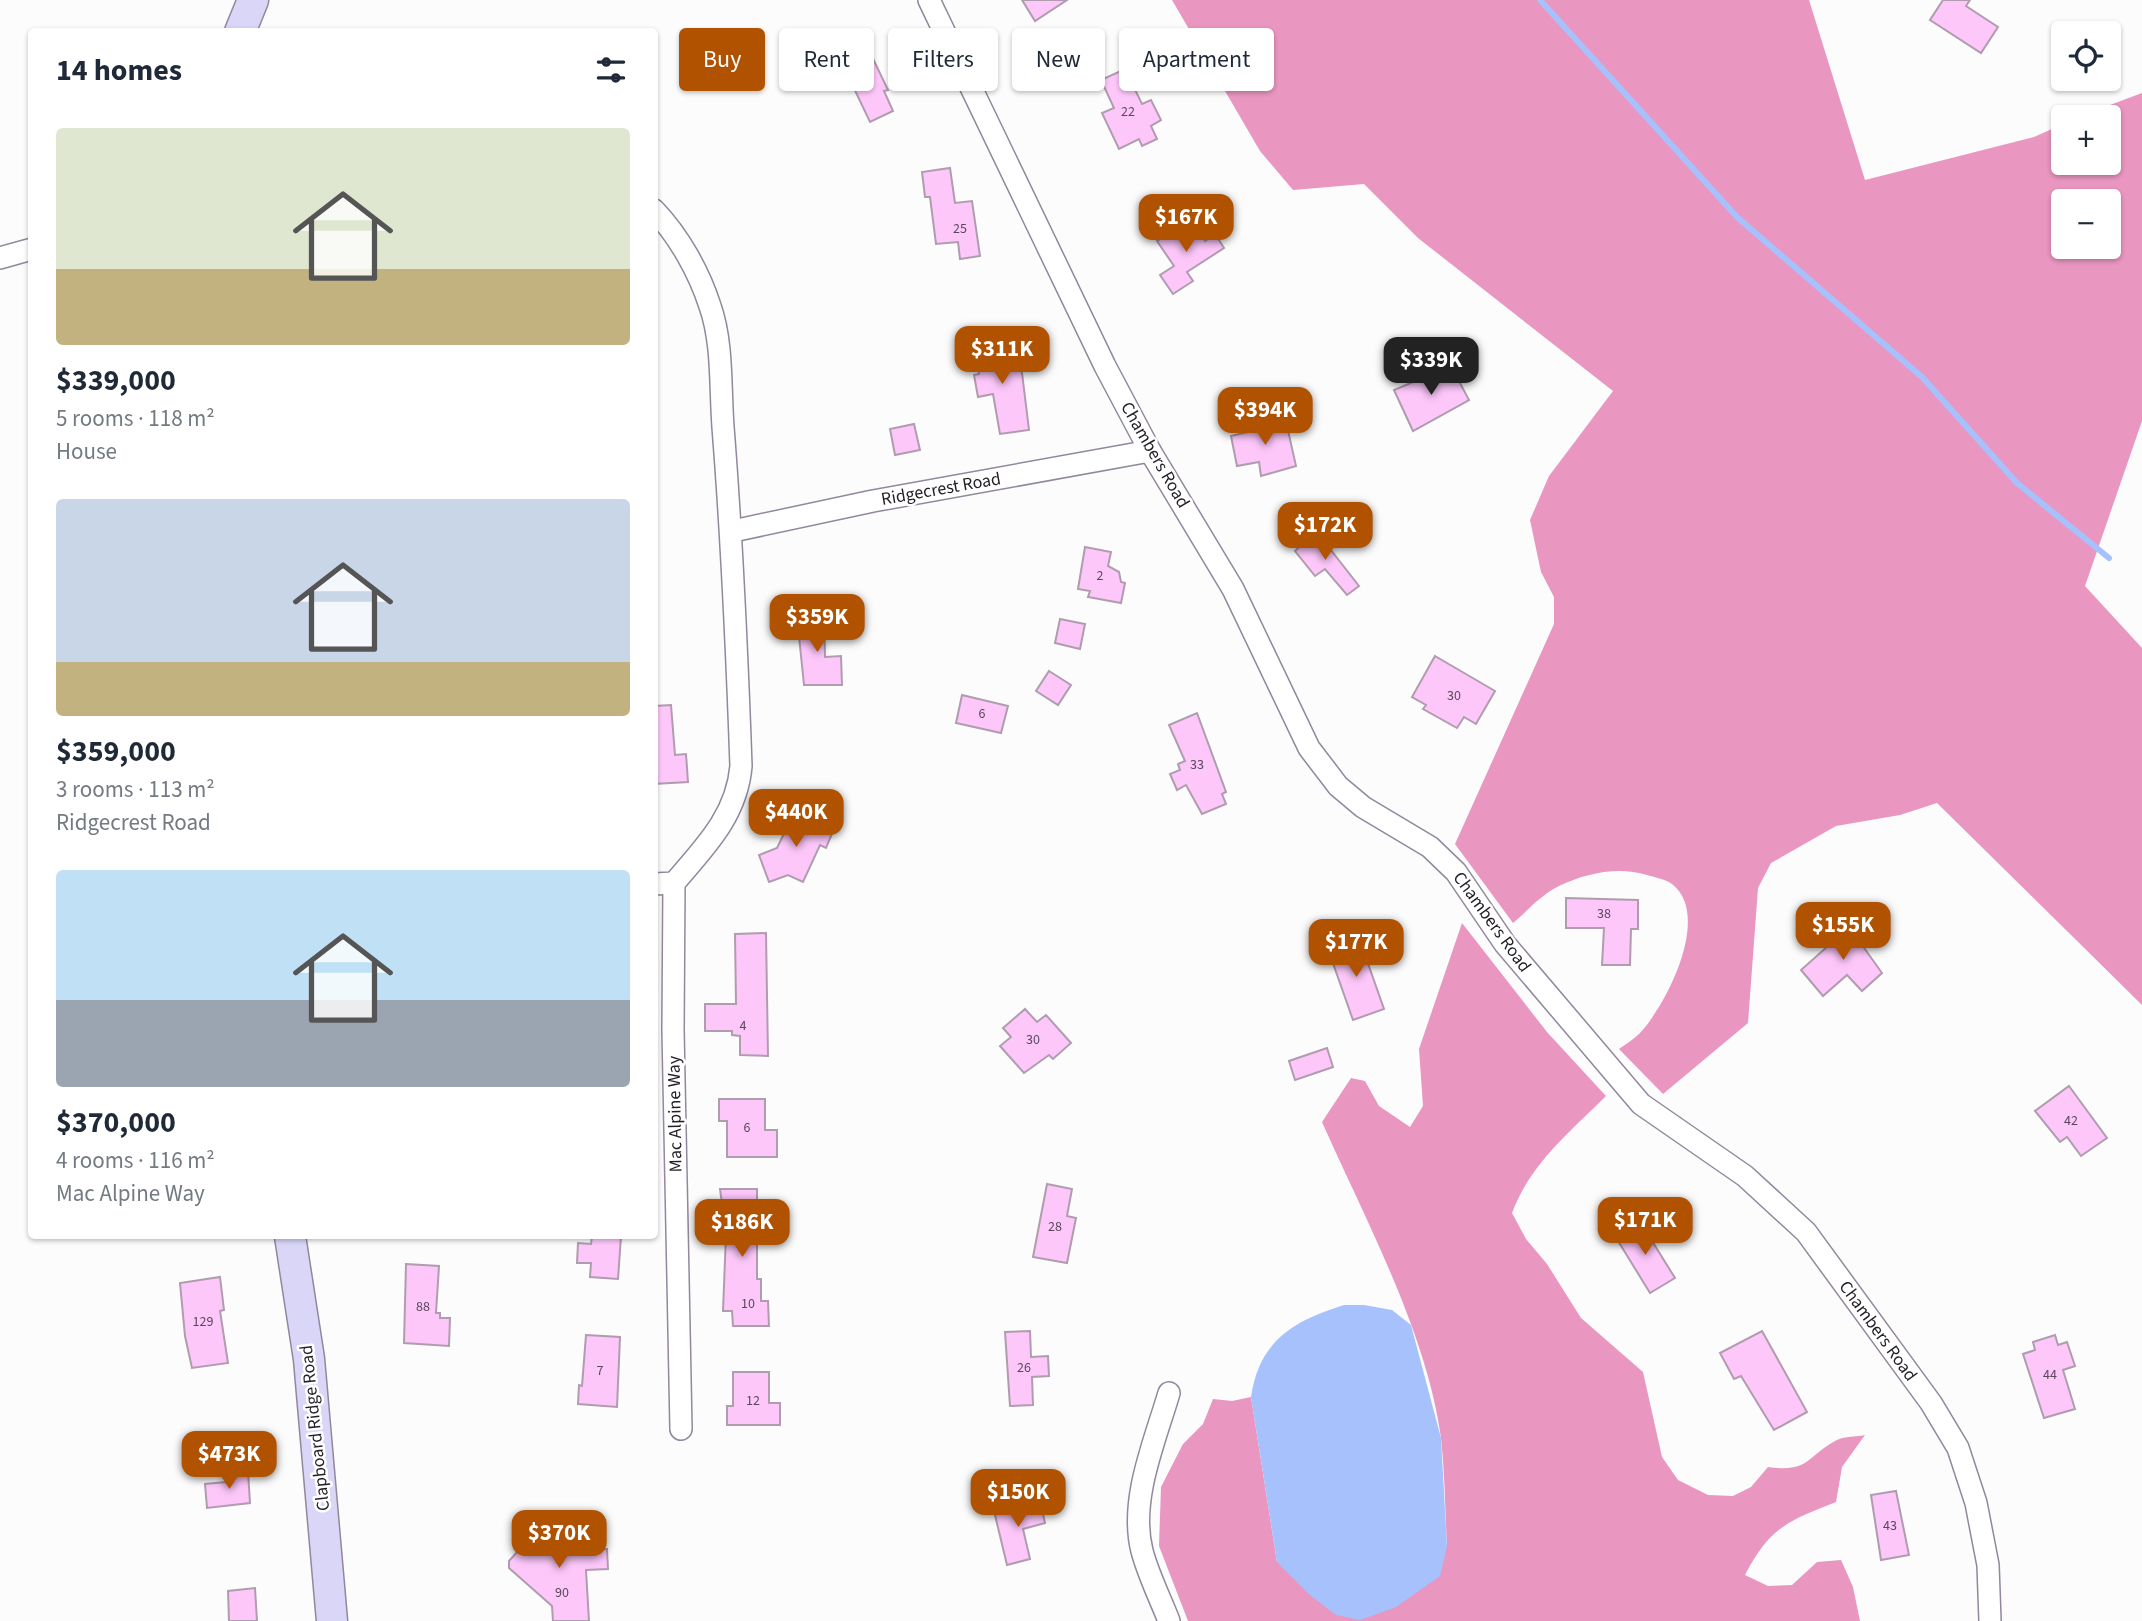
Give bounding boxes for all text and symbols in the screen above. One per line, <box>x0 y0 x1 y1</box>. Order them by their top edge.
map controls <box>2051 21 2121 259</box>
button: locate <box>2051 21 2121 91</box>
chip: Buy <box>679 28 765 91</box>
chip: Rent <box>779 28 874 91</box>
chip: Filters <box>888 28 998 91</box>
chip: New <box>1012 28 1105 91</box>
chip: Apartment <box>1119 28 1274 91</box>
text: 14 homes <box>56 49 182 92</box>
icon: filters <box>592 51 630 89</box>
house number: 22 <box>1121 102 1135 122</box>
button: + <box>2051 105 2121 175</box>
icon: home <box>280 173 406 299</box>
button: − <box>2051 189 2121 259</box>
pin: $167K <box>1137 194 1235 254</box>
text: $167K <box>1155 200 1217 233</box>
house number: 25 <box>953 219 967 239</box>
pin: $311K <box>953 326 1051 386</box>
text: $311K <box>971 332 1033 365</box>
pin: $339K <box>1382 338 1480 397</box>
text: $339K <box>1400 343 1462 376</box>
text: $339,000 <box>56 359 176 402</box>
pin: $394K <box>1216 388 1314 447</box>
text: $394K <box>1234 393 1296 426</box>
street label: Chambers Road <box>1114 397 1196 513</box>
text: 5 rooms · 118 m² <box>56 402 215 435</box>
text: House <box>56 435 117 468</box>
street label: Ridgecrest Road <box>879 466 1003 512</box>
pin: $172K <box>1276 503 1374 562</box>
text: $172K <box>1294 508 1356 541</box>
icon: home <box>280 544 406 670</box>
house number: 2 <box>1097 566 1104 586</box>
pin: $359K <box>768 594 866 654</box>
text: $359K <box>786 600 848 633</box>
house number: 30 <box>1447 686 1461 706</box>
house number: 6 <box>979 704 986 724</box>
text: $359,000 <box>56 730 176 773</box>
house number: 33 <box>1190 755 1204 775</box>
text: 3 rooms · 113 m² <box>56 773 215 806</box>
pin: $440K <box>747 790 845 849</box>
text: $440K <box>765 795 827 828</box>
text: Ridgecrest Road <box>56 806 211 839</box>
street label: Chambers Road <box>1447 867 1537 977</box>
pin: $155K <box>1794 902 1892 962</box>
house number: 38 <box>1597 904 1611 924</box>
text: $155K <box>1812 908 1874 941</box>
icon: home <box>280 915 406 1041</box>
pin: $177K <box>1307 920 1405 979</box>
text: $177K <box>1325 925 1387 958</box>
house number: 4 <box>740 1016 747 1036</box>
house number: 30 <box>1026 1030 1040 1050</box>
street label: Mac Alpine Way <box>661 1055 689 1172</box>
text: $370,000 <box>56 1101 176 1144</box>
house number: 42 <box>2064 1111 2078 1131</box>
house number: 6 <box>744 1118 751 1138</box>
text: 4 rooms · 116 m² <box>56 1144 215 1177</box>
text: Mac Alpine Way <box>56 1177 205 1210</box>
pin: $171K <box>1596 1198 1694 1257</box>
pin: $186K <box>693 1200 791 1259</box>
text: $171K <box>1614 1203 1676 1236</box>
text: $186K <box>711 1205 773 1238</box>
house number: 28 <box>1048 1217 1062 1237</box>
street label: Chambers Road <box>1833 1276 1923 1386</box>
house number: 10 <box>741 1294 755 1314</box>
house number: 88 <box>416 1297 430 1317</box>
house number: 129 <box>193 1312 213 1332</box>
street label: Clapboard Ridge Road <box>294 1344 336 1512</box>
house number: 26 <box>1017 1358 1031 1378</box>
house number: 7 <box>597 1361 604 1381</box>
house number: 44 <box>2043 1365 2057 1385</box>
house number: 12 <box>746 1391 760 1411</box>
pin: $473K <box>180 1432 278 1491</box>
text: $473K <box>198 1437 260 1470</box>
pin: $150K <box>969 1470 1067 1529</box>
text: $150K <box>987 1475 1049 1508</box>
pin: $370K <box>510 1510 608 1570</box>
text: $370K <box>528 1516 590 1549</box>
house number: 43 <box>1883 1516 1897 1536</box>
house number: 90 <box>555 1583 569 1603</box>

